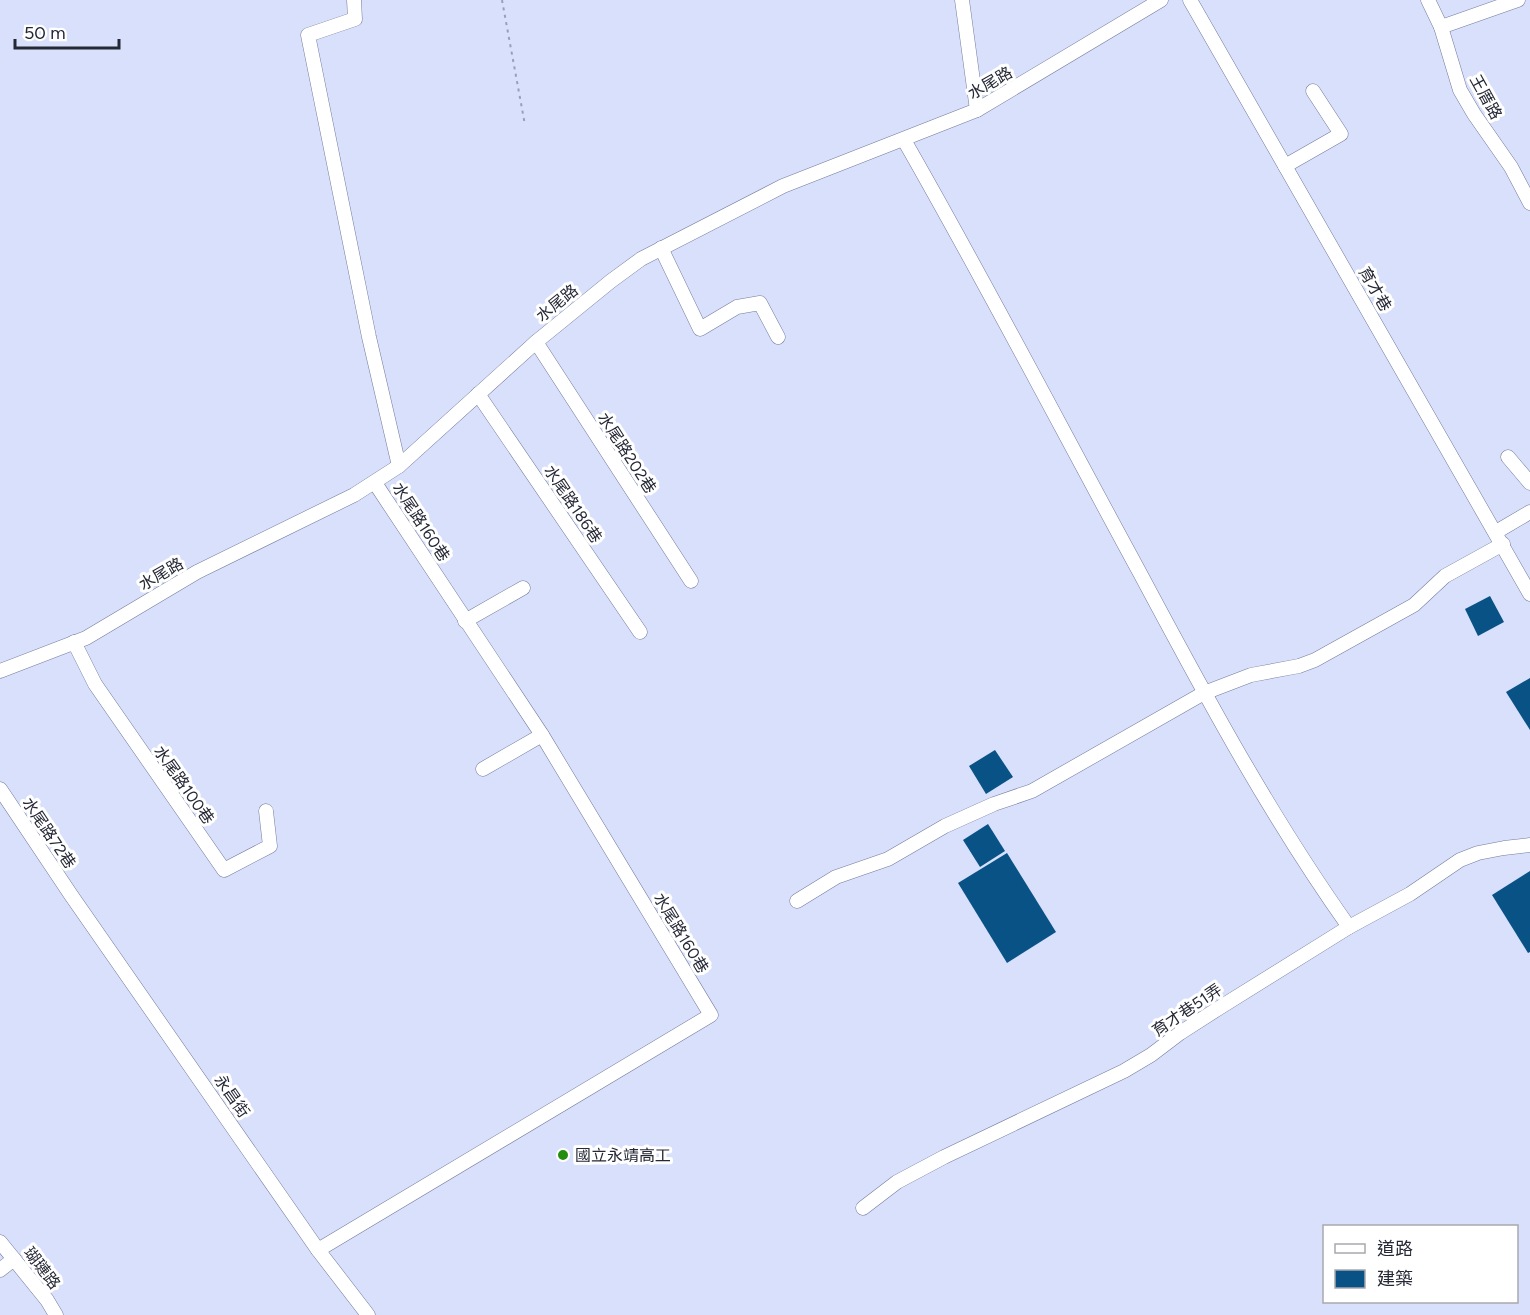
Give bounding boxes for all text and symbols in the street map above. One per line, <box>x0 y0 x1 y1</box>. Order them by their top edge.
scale bar <box>15 12 118 50</box>
text: 50 m <box>24 22 66 44</box>
street label: 水尾路 <box>964 63 1016 103</box>
street label: 王厝路 <box>1466 71 1506 123</box>
street label: 育才巷 <box>1355 263 1395 315</box>
street label: 水尾路 <box>532 281 582 325</box>
street label: 水尾路202巷 <box>594 409 660 497</box>
street label: 水尾路186巷 <box>540 462 606 546</box>
street label: 水尾路160巷 <box>389 479 453 565</box>
street label: 水尾路 <box>135 554 187 594</box>
street label: 水尾路100巷 <box>150 742 218 828</box>
street label: 水尾路72巷 <box>18 794 80 872</box>
street label: 水尾路160巷 <box>650 890 712 976</box>
street label: 育才巷51弄 <box>1149 980 1225 1040</box>
street label: 永昌街 <box>210 1071 254 1121</box>
place label: 國立永靖高工 <box>575 1146 671 1165</box>
marker: 國立永靖高工 <box>556 1148 570 1162</box>
legend <box>1323 1225 1518 1303</box>
text: 道路 <box>1377 1238 1413 1260</box>
street label: 瑚璉路 <box>20 1243 64 1293</box>
text: 建築 <box>1377 1268 1413 1290</box>

